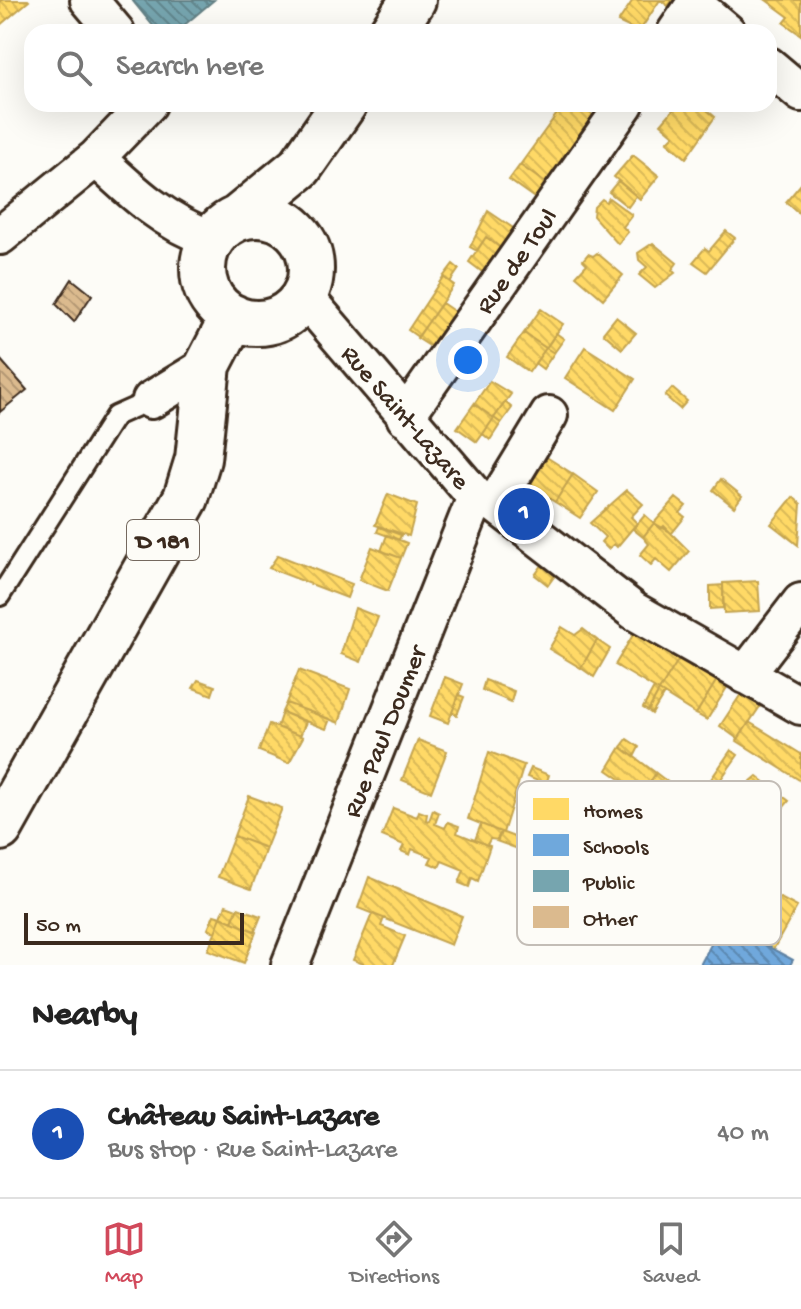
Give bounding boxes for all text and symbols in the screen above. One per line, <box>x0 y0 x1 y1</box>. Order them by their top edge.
search box <box>24 24 777 112</box>
icon: search <box>52 46 96 90</box>
text: Search here <box>116 51 264 86</box>
street label: Rue de Toul <box>471 204 566 321</box>
street label: Rue Saint-Lazare <box>332 340 475 498</box>
your location <box>448 340 488 380</box>
pin: 1 <box>498 484 550 544</box>
road number: D 181 <box>127 520 199 560</box>
street label: Rue Paul Doumer <box>339 640 437 823</box>
legend <box>517 781 781 945</box>
text: Homes <box>583 800 643 826</box>
text: Schools <box>583 836 649 862</box>
text: Public <box>582 872 636 898</box>
text: Other <box>583 908 638 934</box>
scale bar <box>24 909 244 945</box>
text: 50 m <box>36 914 81 940</box>
text: Nearby <box>32 997 137 1037</box>
text: Château Saint-Lazare <box>108 1101 379 1136</box>
text: 1 <box>53 1119 63 1150</box>
text: 40 m <box>717 1119 769 1150</box>
text: Bus stop · Rue Saint-Lazare <box>108 1136 397 1167</box>
tab: Map <box>102 1217 146 1291</box>
tab: Directions <box>350 1217 439 1291</box>
tab: Saved <box>643 1217 699 1291</box>

